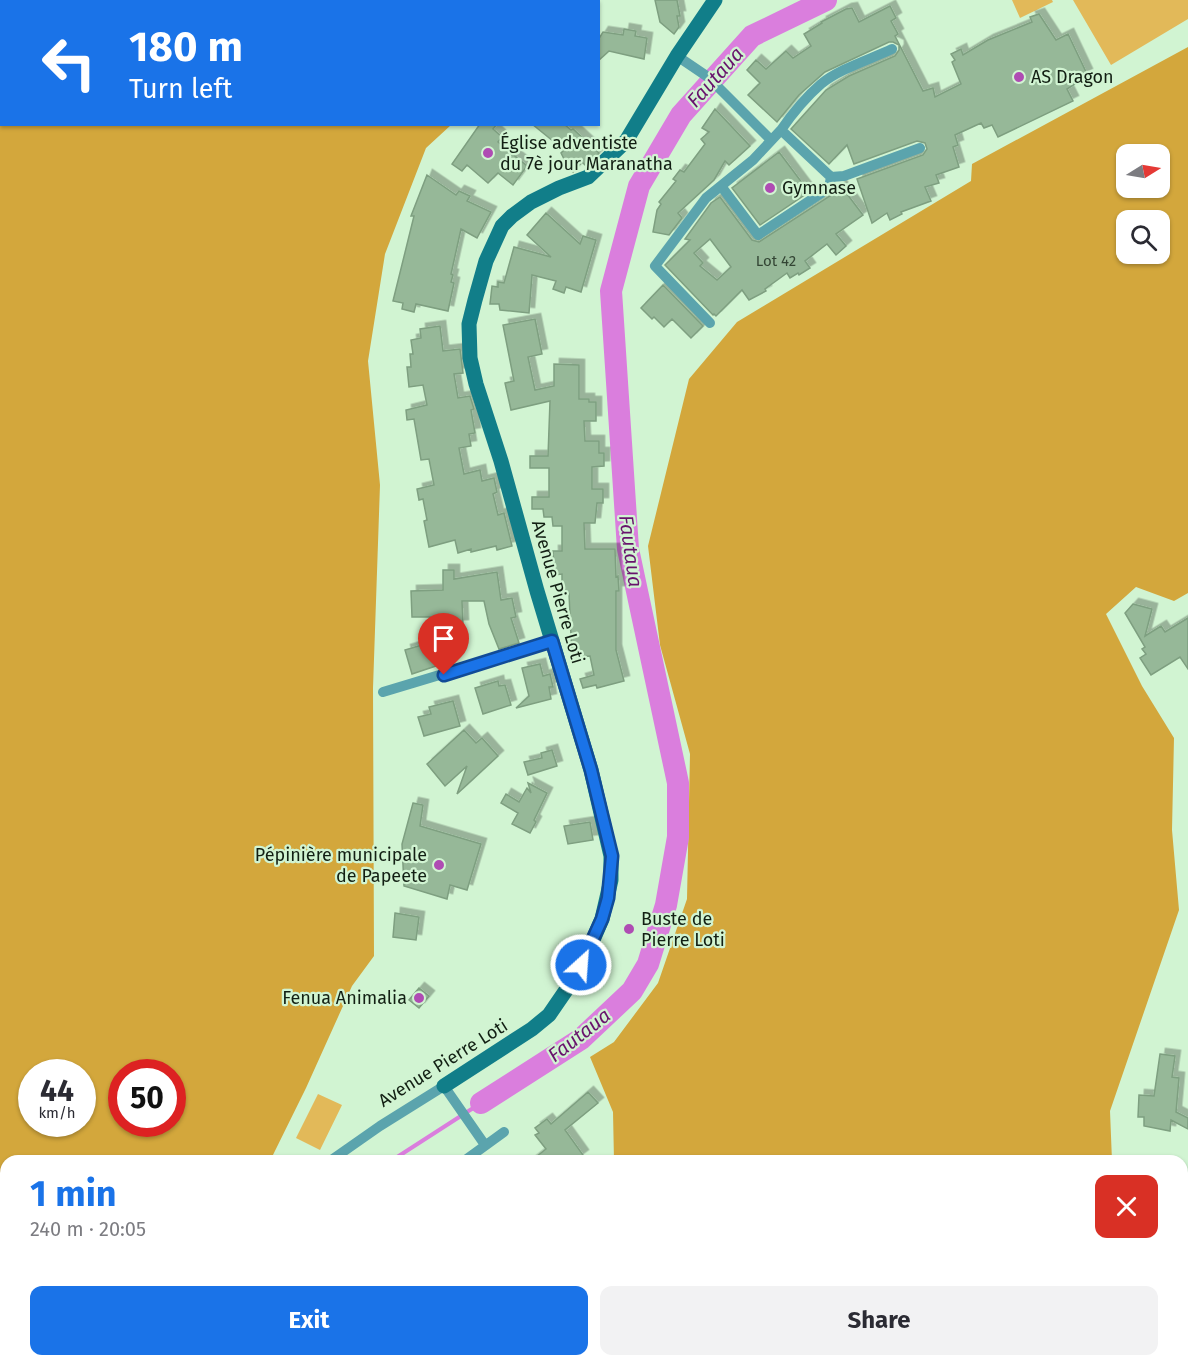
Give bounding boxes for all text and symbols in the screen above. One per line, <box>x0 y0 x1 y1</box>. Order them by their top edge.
text: 180 m <box>129 22 243 72</box>
icon: left <box>30 24 108 102</box>
water label: Fautaua <box>682 42 748 112</box>
place label: AS Dragon <box>1031 66 1114 88</box>
marker: AS Dragon <box>1012 70 1026 84</box>
text: Turn left <box>129 73 232 105</box>
place label: Église adventiste du 7è jour Maranatha <box>500 131 673 175</box>
north arrow <box>1116 144 1170 198</box>
map controls <box>1116 144 1170 264</box>
marker: Église adventiste du 7è jour Maranatha <box>481 146 495 160</box>
place label: Gymnase <box>782 177 856 199</box>
marker: Gymnase <box>763 181 777 195</box>
button: search <box>1116 210 1170 264</box>
house number: Lot 42 <box>756 252 796 270</box>
water label: Fautaua <box>614 513 648 589</box>
street label: Avenue Pierre Loti <box>527 518 589 666</box>
pin <box>418 613 469 675</box>
icon: arrive <box>427 622 460 655</box>
place label: Pépinière municipale de Papeete <box>255 844 427 887</box>
marker: Pépinière municipale de Papeete <box>432 858 446 872</box>
place label: Buste de Pierre Loti <box>641 908 725 951</box>
marker: Buste de Pierre Loti <box>622 922 636 936</box>
position arrow <box>549 933 613 997</box>
place label: Fenua Animalia <box>282 987 407 1009</box>
marker: Fenua Animalia <box>412 991 426 1005</box>
water label: Fautaua <box>543 1003 615 1067</box>
street label: Avenue Pierre Loti <box>374 1014 512 1112</box>
speed limit sign: 50 <box>108 1059 186 1137</box>
text: 44 <box>40 1073 74 1109</box>
text: km/h <box>38 1104 76 1122</box>
text: 1 min <box>30 1172 117 1216</box>
button: close <box>1095 1175 1158 1238</box>
text: 240 m · 20:05 <box>30 1217 146 1241</box>
button: Exit <box>30 1286 588 1355</box>
button: Share <box>600 1286 1158 1355</box>

